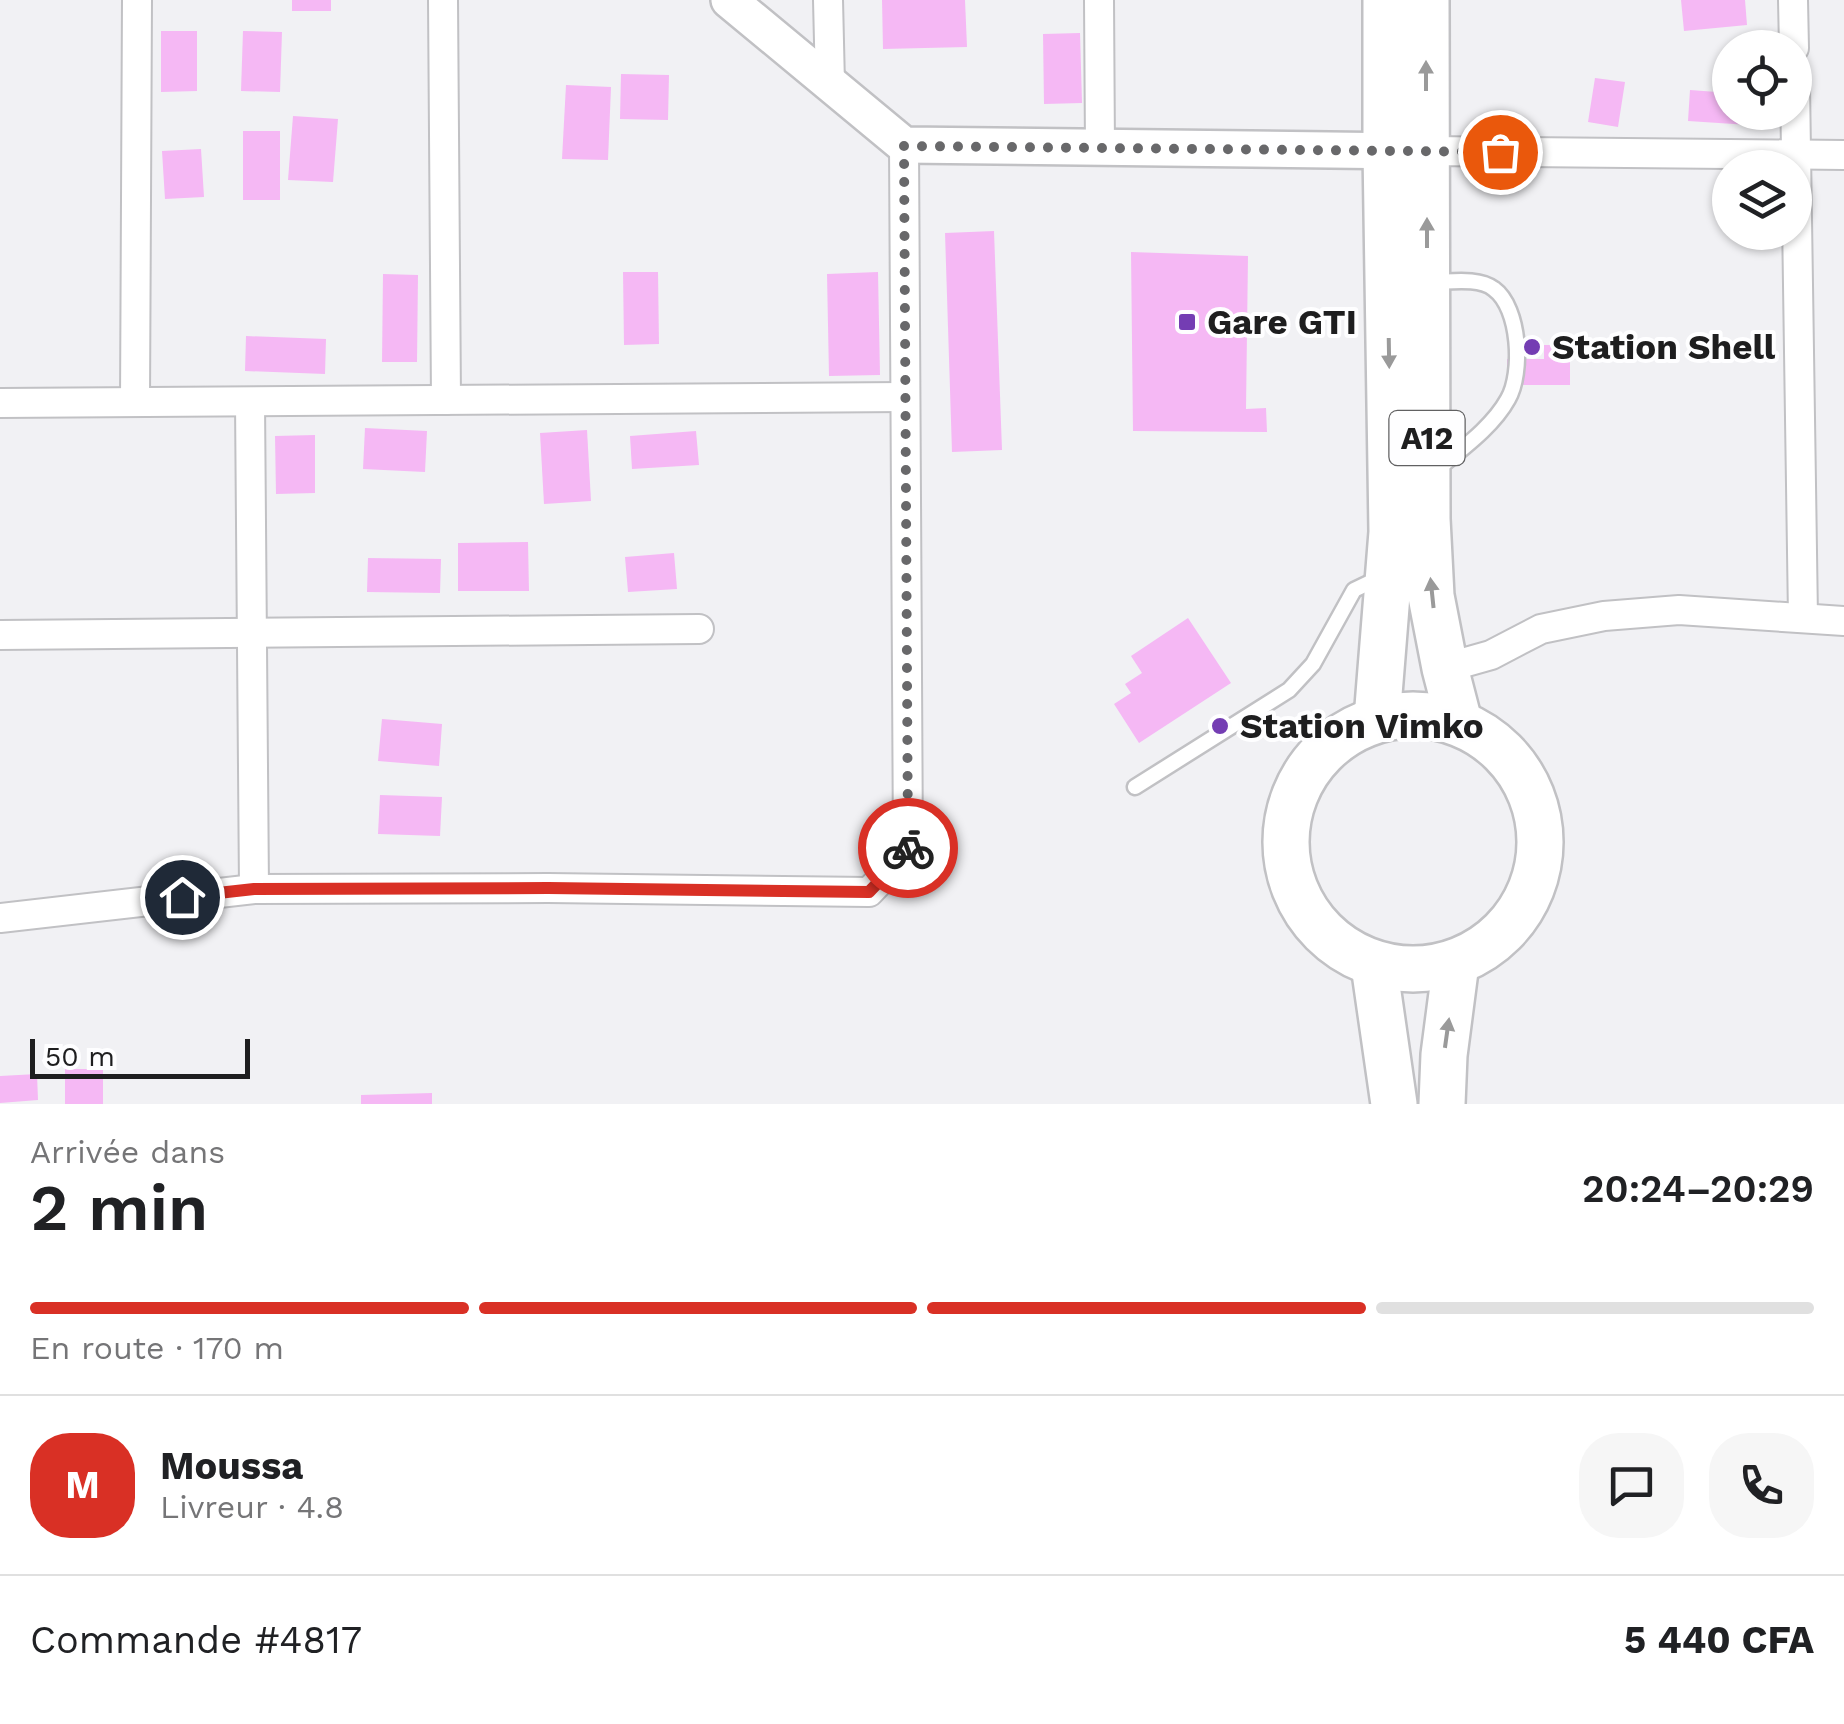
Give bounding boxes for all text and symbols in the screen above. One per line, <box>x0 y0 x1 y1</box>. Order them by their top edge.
map controls <box>1712 30 1812 250</box>
button: locate <box>1712 30 1812 130</box>
one-way arrow <box>1418 59 1434 91</box>
pin <box>1458 110 1543 195</box>
icon: bag <box>1473 125 1528 180</box>
button: layers <box>1712 150 1812 250</box>
one-way arrow <box>1419 217 1435 249</box>
place label: Gare GTI <box>1207 301 1357 343</box>
marker: Gare GTI <box>1176 311 1198 333</box>
place label: Station Shell <box>1552 326 1776 368</box>
marker: Station Shell <box>1521 336 1543 358</box>
one-way arrow <box>1381 337 1397 369</box>
road number: A12 <box>1390 411 1464 465</box>
one-way arrow <box>1424 576 1440 608</box>
place label: Station Vimko <box>1240 705 1484 747</box>
marker: Station Vimko <box>1209 715 1231 737</box>
courier <box>858 798 958 898</box>
icon: bike <box>881 821 936 876</box>
pin <box>140 855 225 940</box>
icon: home <box>155 870 210 925</box>
one-way arrow <box>1439 1017 1455 1049</box>
scale bar <box>30 1034 250 1078</box>
text: 50 m <box>45 1040 115 1073</box>
text: Arrivée dans <box>30 1133 225 1171</box>
text: 20:24–20:29 <box>1582 1167 1814 1211</box>
text: 2 min <box>30 1170 208 1246</box>
text: En route · 170 m <box>30 1329 284 1367</box>
button: chat <box>1579 1433 1684 1538</box>
button: phone <box>1709 1433 1814 1538</box>
text: Moussa <box>160 1444 303 1488</box>
text: M <box>65 1463 100 1507</box>
text: Livreur · 4.8 <box>160 1488 344 1526</box>
text: Commande #4817 <box>30 1618 362 1662</box>
text: 5 440 CFA <box>1624 1618 1814 1662</box>

